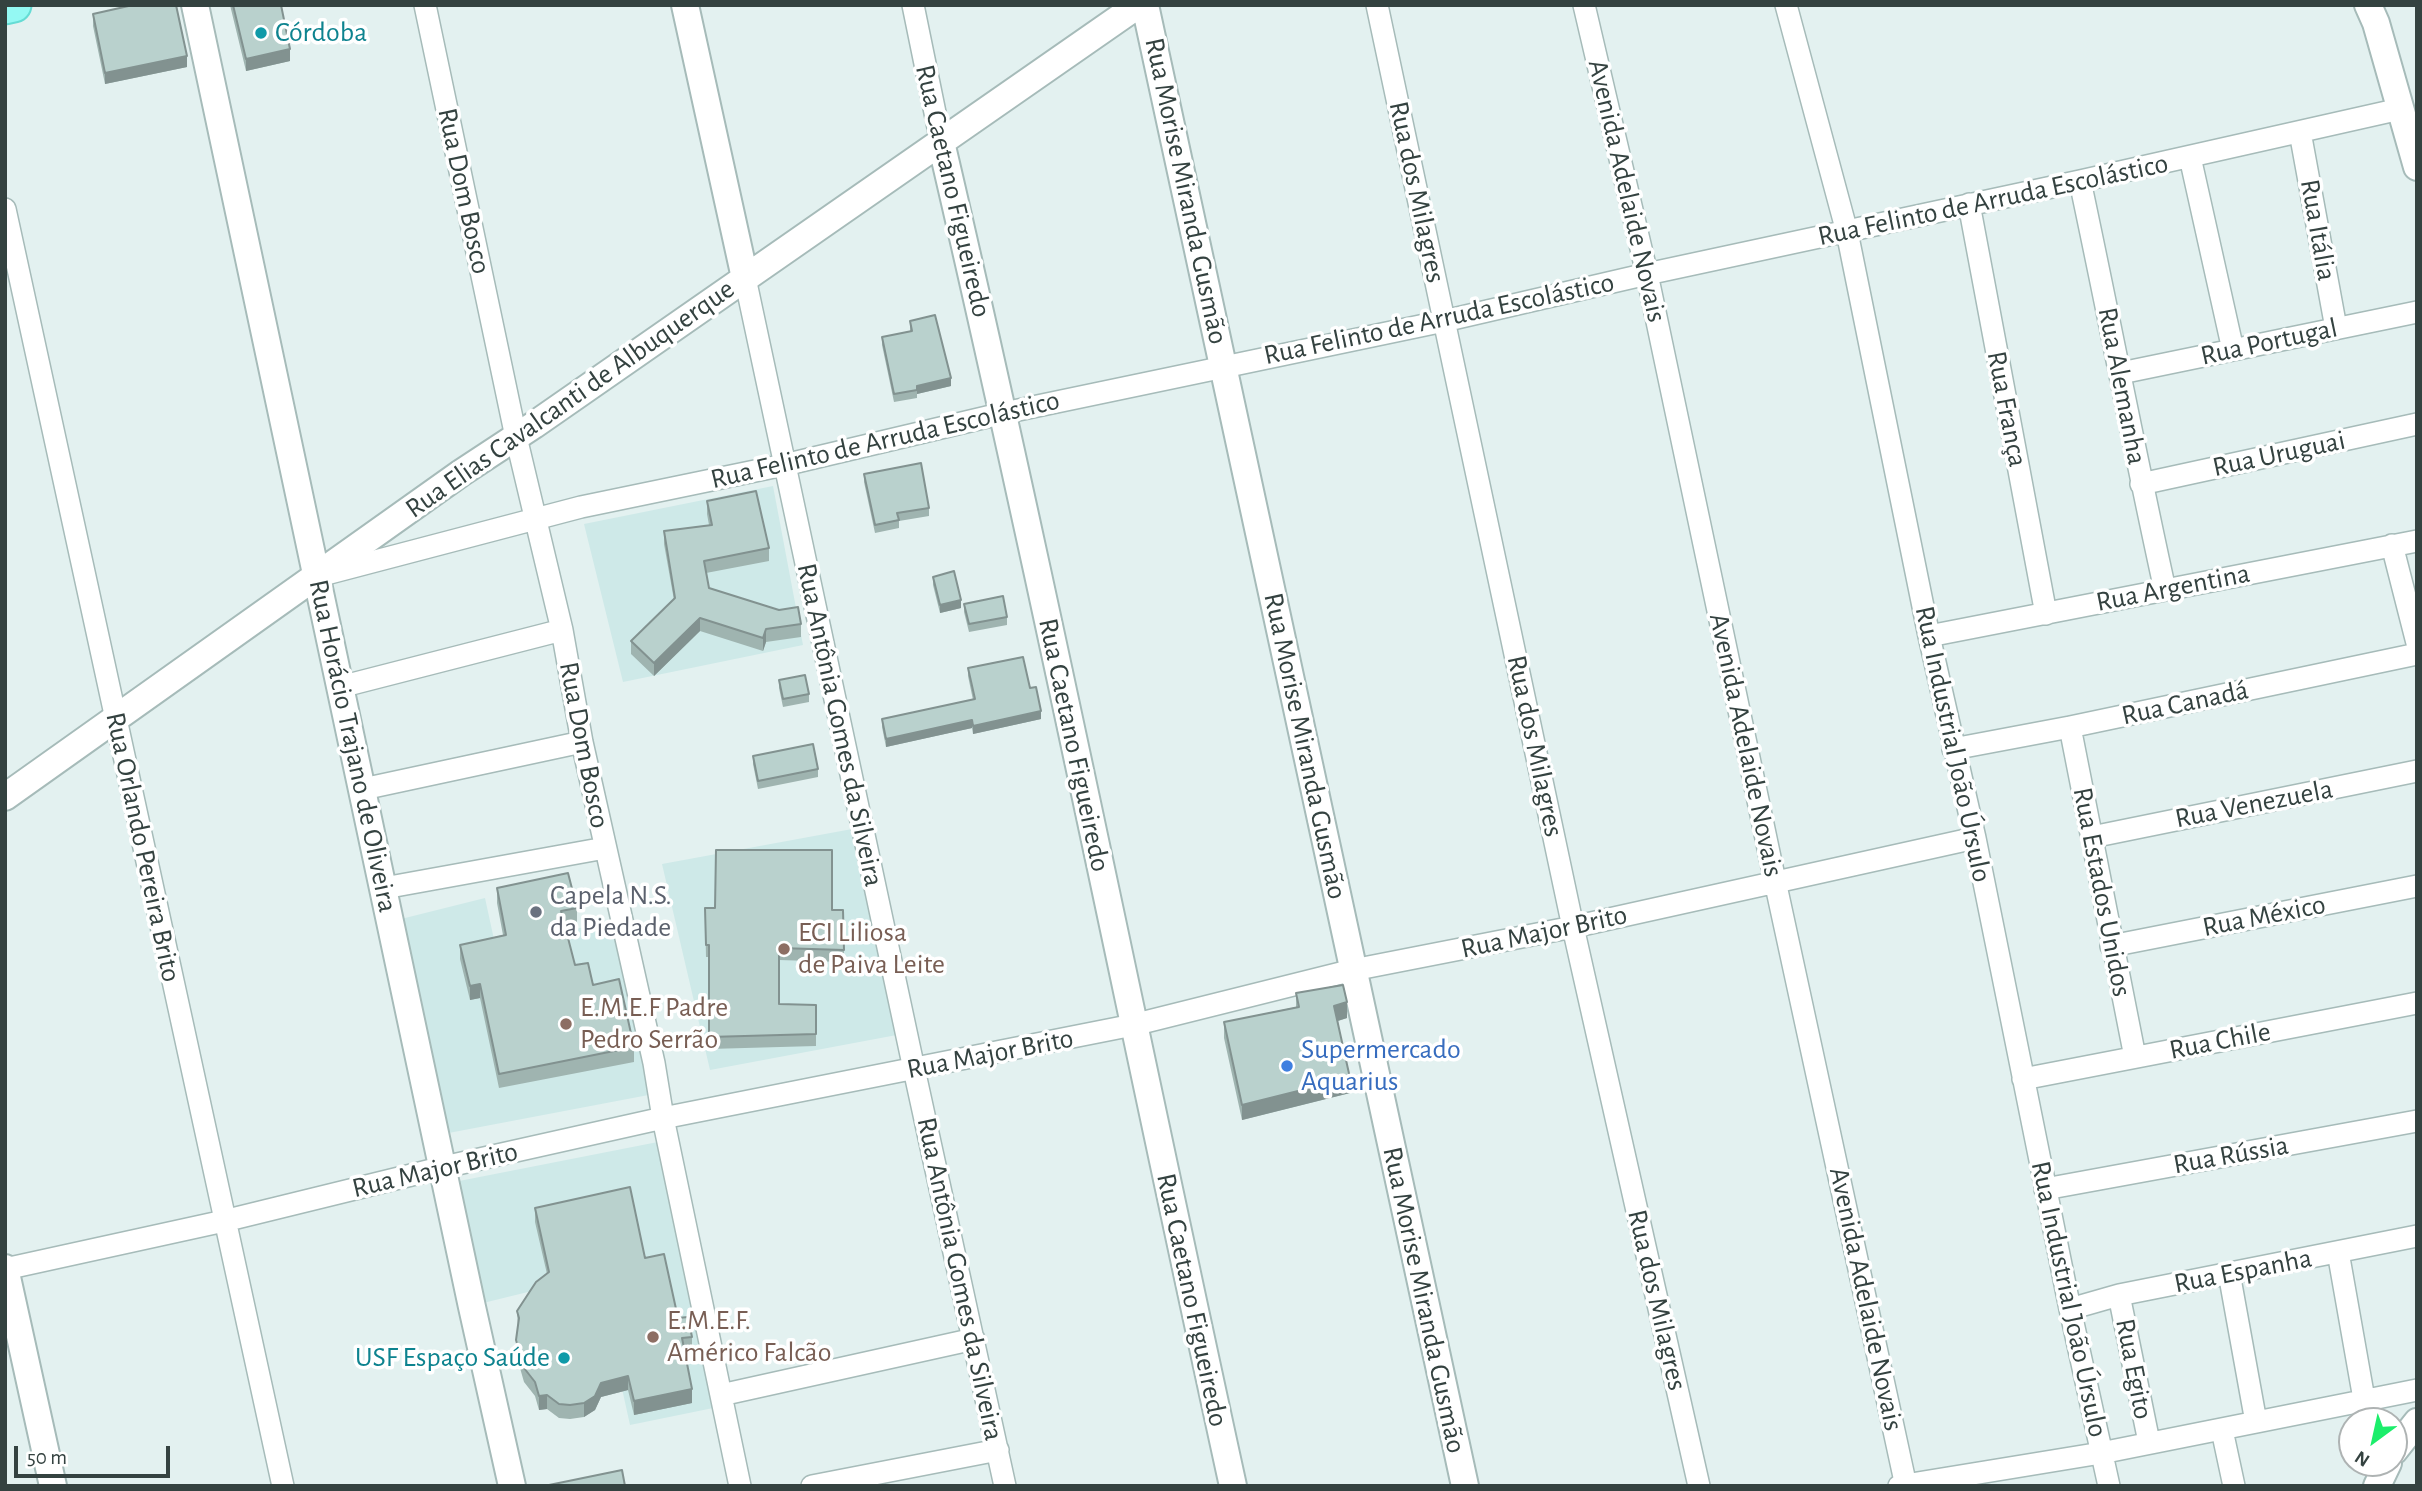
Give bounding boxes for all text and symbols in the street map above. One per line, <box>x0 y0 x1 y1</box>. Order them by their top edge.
place label: Córdoba <box>275 16 367 50</box>
marker: Córdoba <box>253 25 269 41</box>
street label: Rua Morise Miranda Gusmão <box>1137 35 1235 347</box>
street label: Avenida Adelaide Novais <box>1580 56 1674 326</box>
street label: Rua Caetano Figueiredo <box>908 61 998 321</box>
street label: Rua dos Milagres <box>1381 98 1453 286</box>
street label: Rua Dom Bosco <box>430 105 498 277</box>
street label: Rua Felinto de Arruda Escolástico <box>1815 146 2171 254</box>
street label: Rua Itália <box>2293 177 2343 283</box>
street label: Rua Felinto de Arruda Escolástico <box>1261 265 1617 373</box>
street label: Rua Elias Cavalcanti de Albuquerque <box>399 272 741 526</box>
street label: Rua Alemanha <box>2090 304 2154 468</box>
street label: Rua Portugal <box>2198 311 2340 373</box>
street label: Rua França <box>1979 348 2035 470</box>
street label: Rua Felinto de Arruda Escolástico <box>707 383 1063 497</box>
street label: Rua Uruguai <box>2210 424 2348 484</box>
street label: Rua Argentina <box>2093 557 2253 619</box>
street label: Rua Antônia Gomes da Silveira <box>789 560 891 890</box>
street label: Rua Horácio Trajano de Oliveira <box>301 577 405 915</box>
street label: Rua Morise Miranda Gusmão <box>1256 590 1354 902</box>
street label: Rua Industrial João Úrsulo <box>1907 603 1999 885</box>
street label: Avenida Adelaide Novais <box>1702 610 1790 880</box>
street label: Rua Caetano Figueiredo <box>1031 615 1117 875</box>
street label: Rua dos Milagres <box>1499 652 1571 840</box>
street label: Rua Dom Bosco <box>551 659 617 831</box>
street label: Rua Canadá <box>2119 673 2251 733</box>
street label: Rua Orlando Pereira Brito <box>98 709 188 985</box>
street label: Rua Venezuela <box>2172 772 2336 836</box>
street label: Rua Estados Unidos <box>2065 784 2139 1000</box>
place label: Capela N.S. da Piedade <box>550 879 672 945</box>
street label: Rua México <box>2200 888 2328 944</box>
street label: Rua Major Brito <box>1458 898 1630 966</box>
marker: Capela N.S. da Piedade <box>528 904 544 920</box>
place label: ECI Liliosa de Paiva Leite <box>798 916 945 982</box>
marker: ECI Liliosa de Paiva Leite <box>776 941 792 957</box>
place label: E.M.E.F Padre Pedro Serrão <box>580 991 728 1057</box>
street label: Rua Chile <box>2166 1015 2274 1067</box>
marker: E.M.E.F Padre Pedro Serrão <box>558 1016 574 1032</box>
street label: Rua Major Brito <box>904 1021 1076 1087</box>
place label: Supermercado Aquarius <box>1301 1033 1461 1099</box>
marker: Supermercado Aquarius <box>1279 1058 1295 1074</box>
street label: Rua Antônia Gomes da Silveira <box>909 1114 1011 1444</box>
street label: Rua Rússia <box>2171 1128 2291 1182</box>
street label: Rua Major Brito <box>349 1135 521 1205</box>
street label: Rua Morise Miranda Gusmão <box>1375 1144 1473 1456</box>
street label: Rua Industrial João Úrsulo <box>2023 1158 2115 1440</box>
street label: Avenida Adelaide Novais <box>1822 1164 1910 1434</box>
street label: Rua Caetano Figueiredo <box>1149 1170 1235 1430</box>
street label: Rua dos Milagres <box>1620 1206 1694 1394</box>
street label: Rua Espanha <box>2171 1241 2315 1301</box>
place label: E.M.E.F. Américo Falcão <box>667 1304 832 1370</box>
street label: Rua Egito <box>2108 1316 2160 1422</box>
marker: E.M.E.F. Américo Falcão <box>645 1329 661 1345</box>
place label: USF Espaço Saúde <box>355 1341 550 1375</box>
marker: USF Espaço Saúde <box>556 1350 572 1366</box>
north arrow <box>2338 1407 2408 1477</box>
scale bar <box>18 1432 173 1476</box>
text: 50 m <box>27 1447 67 1468</box>
text: N <box>2352 1447 2373 1470</box>

